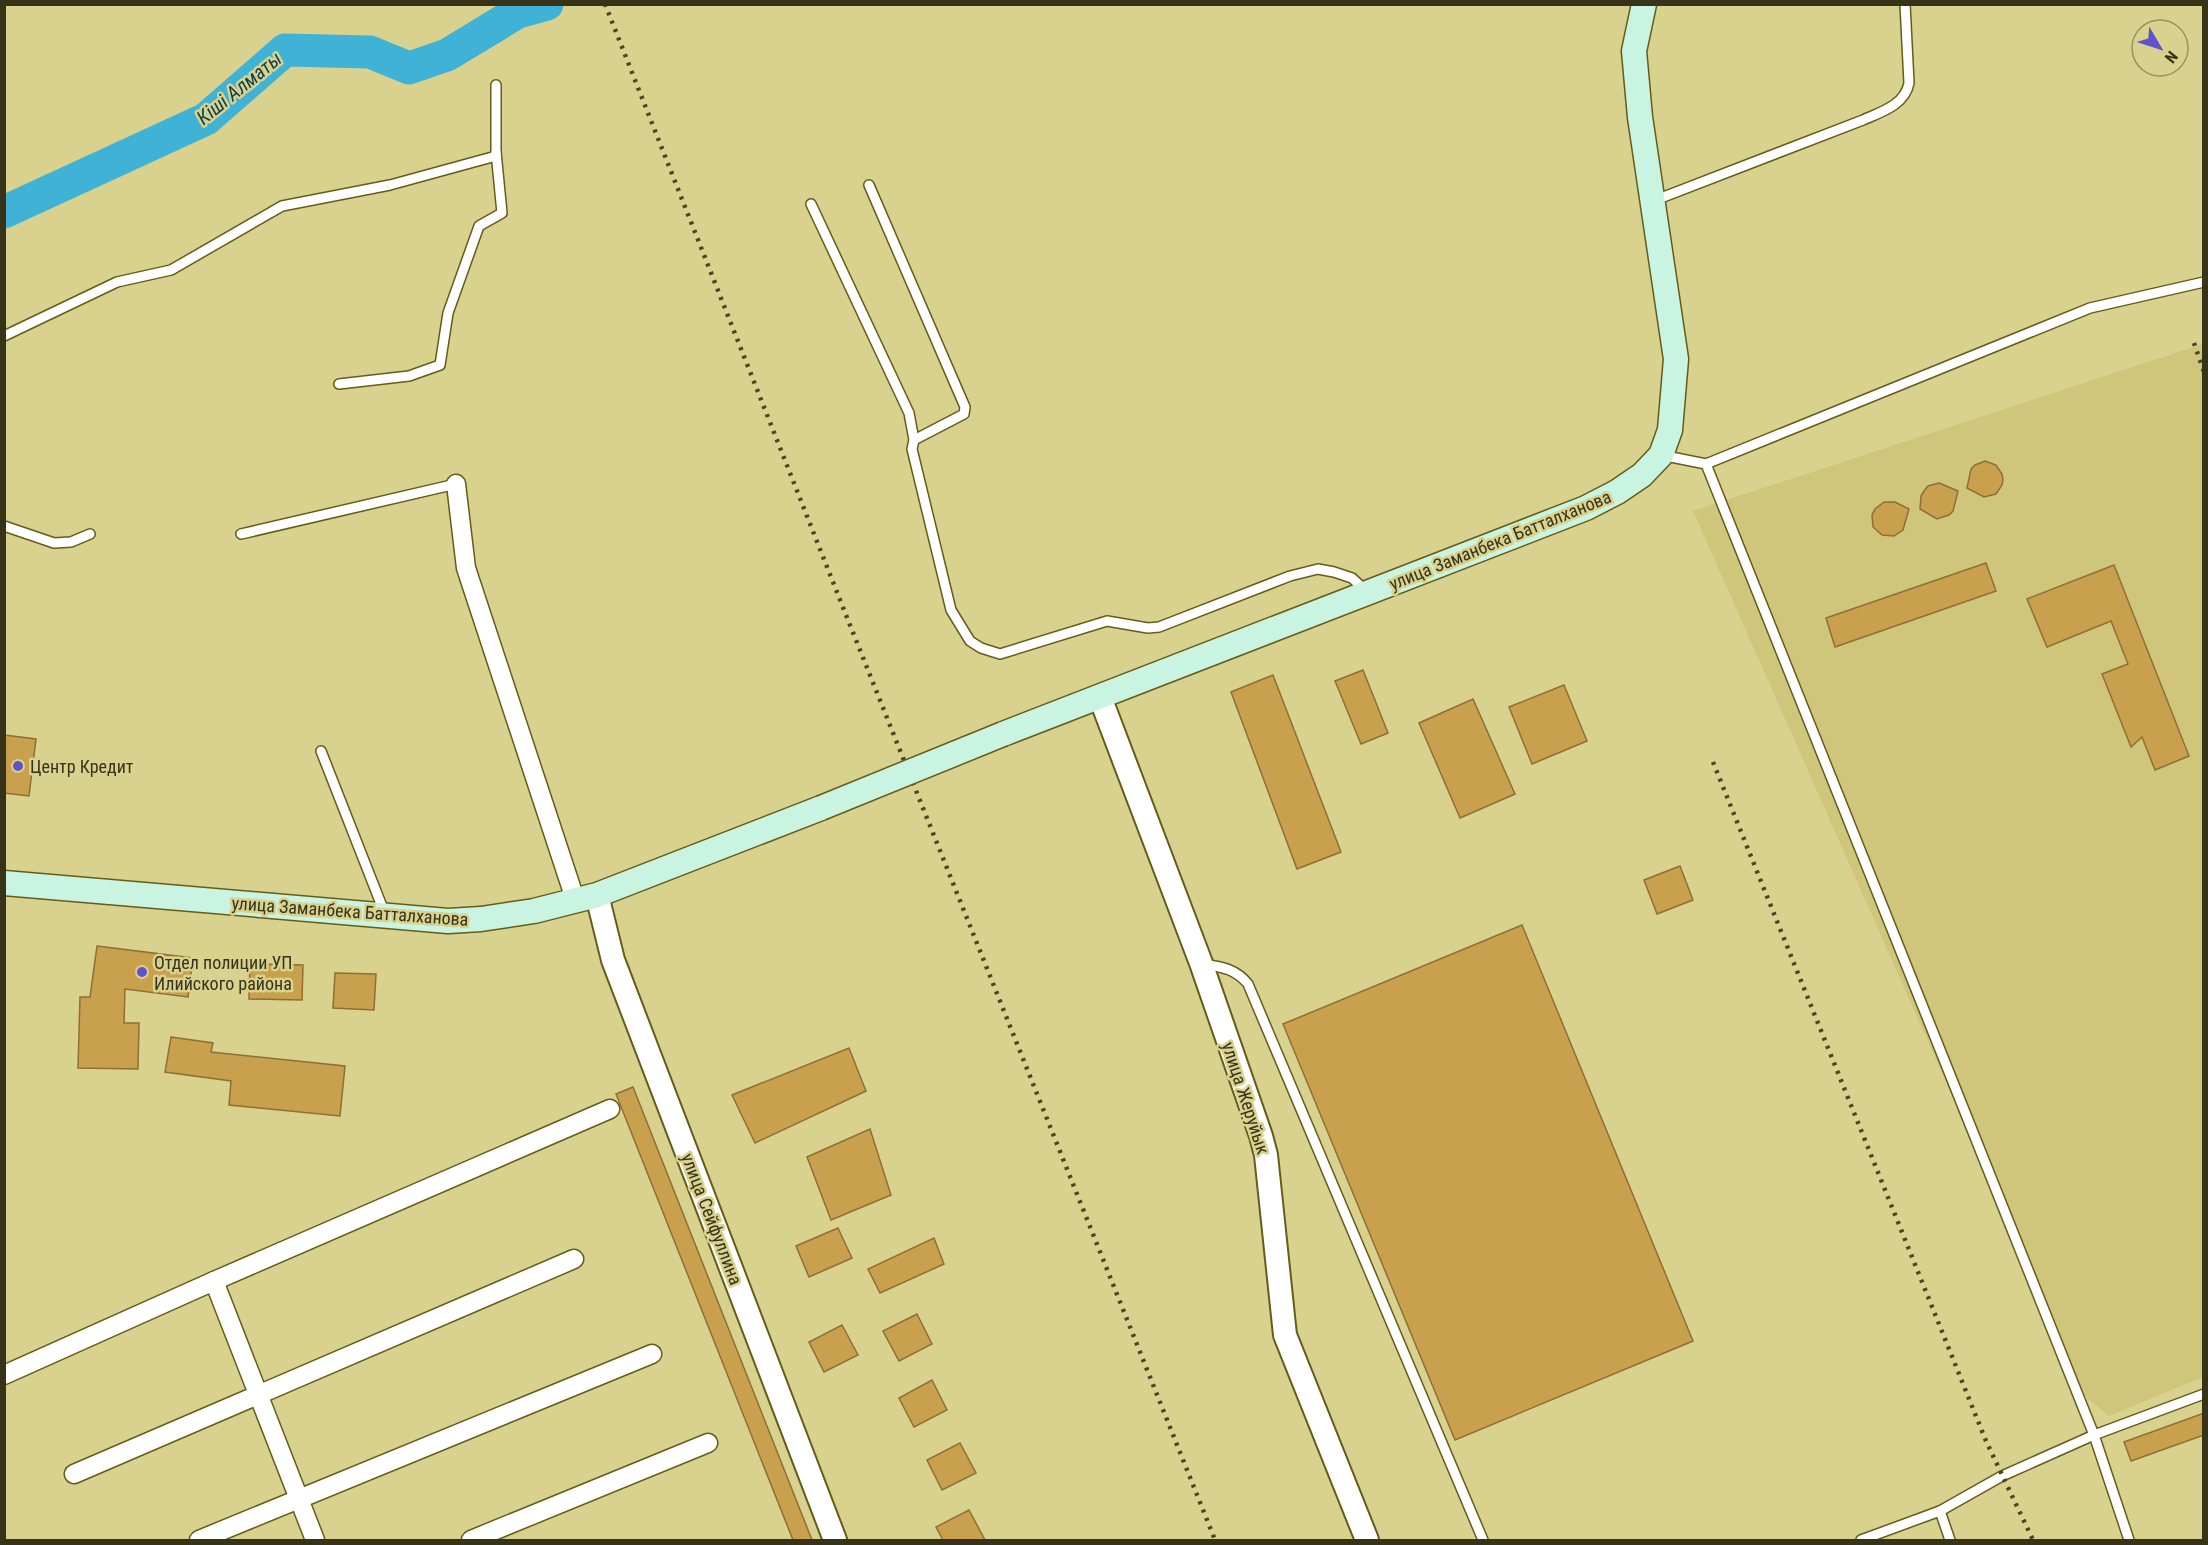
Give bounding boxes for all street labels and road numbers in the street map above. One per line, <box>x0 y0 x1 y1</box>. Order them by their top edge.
street label: улица Заманбека Батталханова <box>1386 486 1614 594</box>
street label: улица Заманбека Батталханова <box>231 892 469 930</box>
street label: улица Жеруйык <box>1218 1039 1274 1157</box>
street label: улица Сейфуллина <box>677 1150 747 1288</box>

